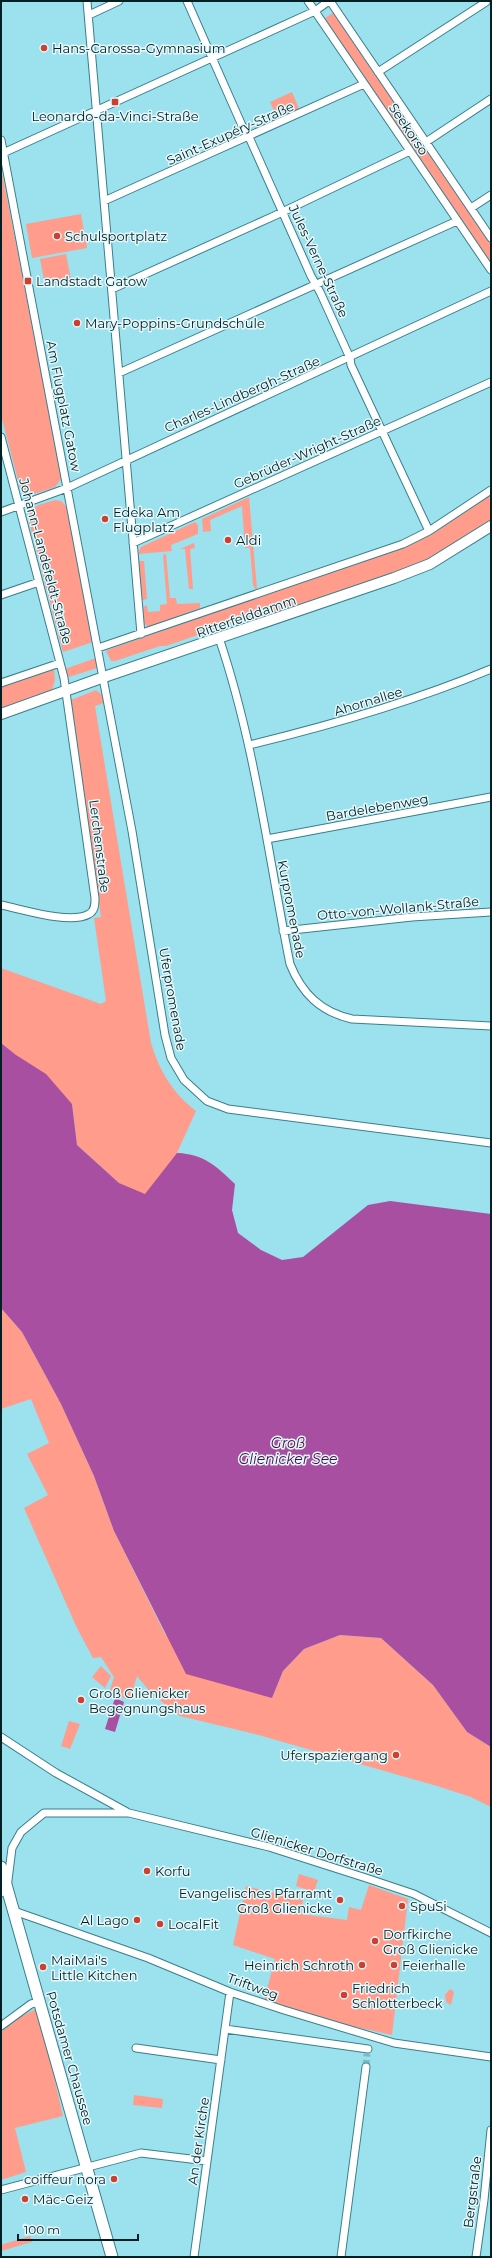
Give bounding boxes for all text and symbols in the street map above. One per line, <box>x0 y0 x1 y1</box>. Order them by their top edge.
place label: Hans-Carossa-Gymnasium <box>52 40 226 56</box>
marker: Hans-Carossa-Gymnasium <box>39 43 49 53</box>
marker: Leonardo-da-Vinci-Straße <box>110 97 120 107</box>
street label: Saint-Exupéry-Straße <box>164 98 296 168</box>
street label: Seekorso <box>386 100 432 158</box>
place label: Leonardo-da-Vinci-Straße <box>31 108 199 124</box>
street label: Jules-Verne-Straße <box>285 201 352 320</box>
place label: Schulsportplatz <box>65 228 167 244</box>
marker: Schulsportplatz <box>52 231 62 241</box>
place label: Landstadt Gatow <box>36 273 148 289</box>
marker: Landstadt Gatow <box>23 276 33 286</box>
place label: Mary-Poppins-Grundschule <box>85 315 265 331</box>
marker: Mary-Poppins-Grundschule <box>72 318 82 328</box>
street label: Am Flugplatz Gatow <box>43 339 85 474</box>
street label: Charles-Lindbergh-Straße <box>162 352 322 436</box>
street label: Gebrüder-Wright-Straße <box>231 412 383 492</box>
street label: Johann-Landefeldt-Straße <box>16 475 76 646</box>
place label: Edeka Am Flugplatz <box>113 504 180 535</box>
marker: Edeka Am Flugplatz <box>100 514 110 524</box>
place label: Aldi <box>236 532 261 548</box>
marker: Aldi <box>223 535 233 545</box>
street label: Ritterfelddamm <box>194 591 298 641</box>
street label: Ahornallee <box>332 683 404 719</box>
street label: Bardelebenweg <box>324 790 430 824</box>
street label: Lerchenstraße <box>86 799 114 894</box>
street label: Kurpromenade <box>275 859 309 960</box>
street label: Otto-von-Wollank-Straße <box>316 893 480 923</box>
street label: Uferpromenade <box>156 946 190 1052</box>
water label: Groß Glienicker See <box>238 1434 338 1468</box>
place label: Groß Glienicker Begegnungshaus <box>89 1685 205 1716</box>
marker: Groß Glienicker Begegnungshaus <box>76 1695 86 1705</box>
place label: Uferspaziergang <box>280 1747 388 1763</box>
marker: Uferspaziergang <box>391 1750 401 1760</box>
street label: Glienicker Dorfstraße <box>249 1823 385 1879</box>
place label: Korfu <box>155 1863 190 1879</box>
marker: Korfu <box>142 1866 152 1876</box>
place label: Evangelisches Pfarramt Groß Glienicke <box>179 1885 332 1916</box>
marker: Evangelisches Pfarramt Groß Glienicke <box>335 1895 345 1905</box>
place label: SpuSi <box>410 1898 447 1914</box>
marker: SpuSi <box>397 1901 407 1911</box>
place label: Al Lago <box>80 1912 129 1928</box>
marker: Al Lago <box>132 1915 142 1925</box>
place label: LocalFit <box>168 1916 219 1932</box>
marker: LocalFit <box>155 1919 165 1929</box>
place label: Dorfkirche Groß Glienicke <box>383 1926 478 1957</box>
marker: Dorfkirche Groß Glienicke <box>370 1936 380 1946</box>
place label: MaiMai's Little Kitchen <box>51 1952 137 1983</box>
place label: Heinrich Schroth <box>244 1957 354 1973</box>
place label: Feierhalle <box>402 1957 466 1973</box>
marker: Heinrich Schroth <box>357 1960 367 1970</box>
marker: Feierhalle <box>389 1960 399 1970</box>
marker: MaiMai's Little Kitchen <box>38 1962 48 1972</box>
street label: Triftweg <box>225 1969 281 2003</box>
place label: Friedrich Schlotterbeck <box>352 1980 443 2011</box>
street label: Potsdamer Chaussee <box>43 1989 97 2127</box>
marker: Friedrich Schlotterbeck <box>339 1990 349 2000</box>
street label: An der Kirche <box>184 2096 212 2186</box>
street label: Bergstraße <box>460 2155 484 2229</box>
place label: coiffeur nora <box>24 2171 106 2187</box>
marker: coiffeur nora <box>109 2174 119 2184</box>
place label: Mäc-Geiz <box>33 2191 94 2207</box>
marker: Mäc-Geiz <box>20 2194 30 2204</box>
scale bar <box>18 2216 138 2242</box>
text: 100 m <box>24 2222 60 2237</box>

